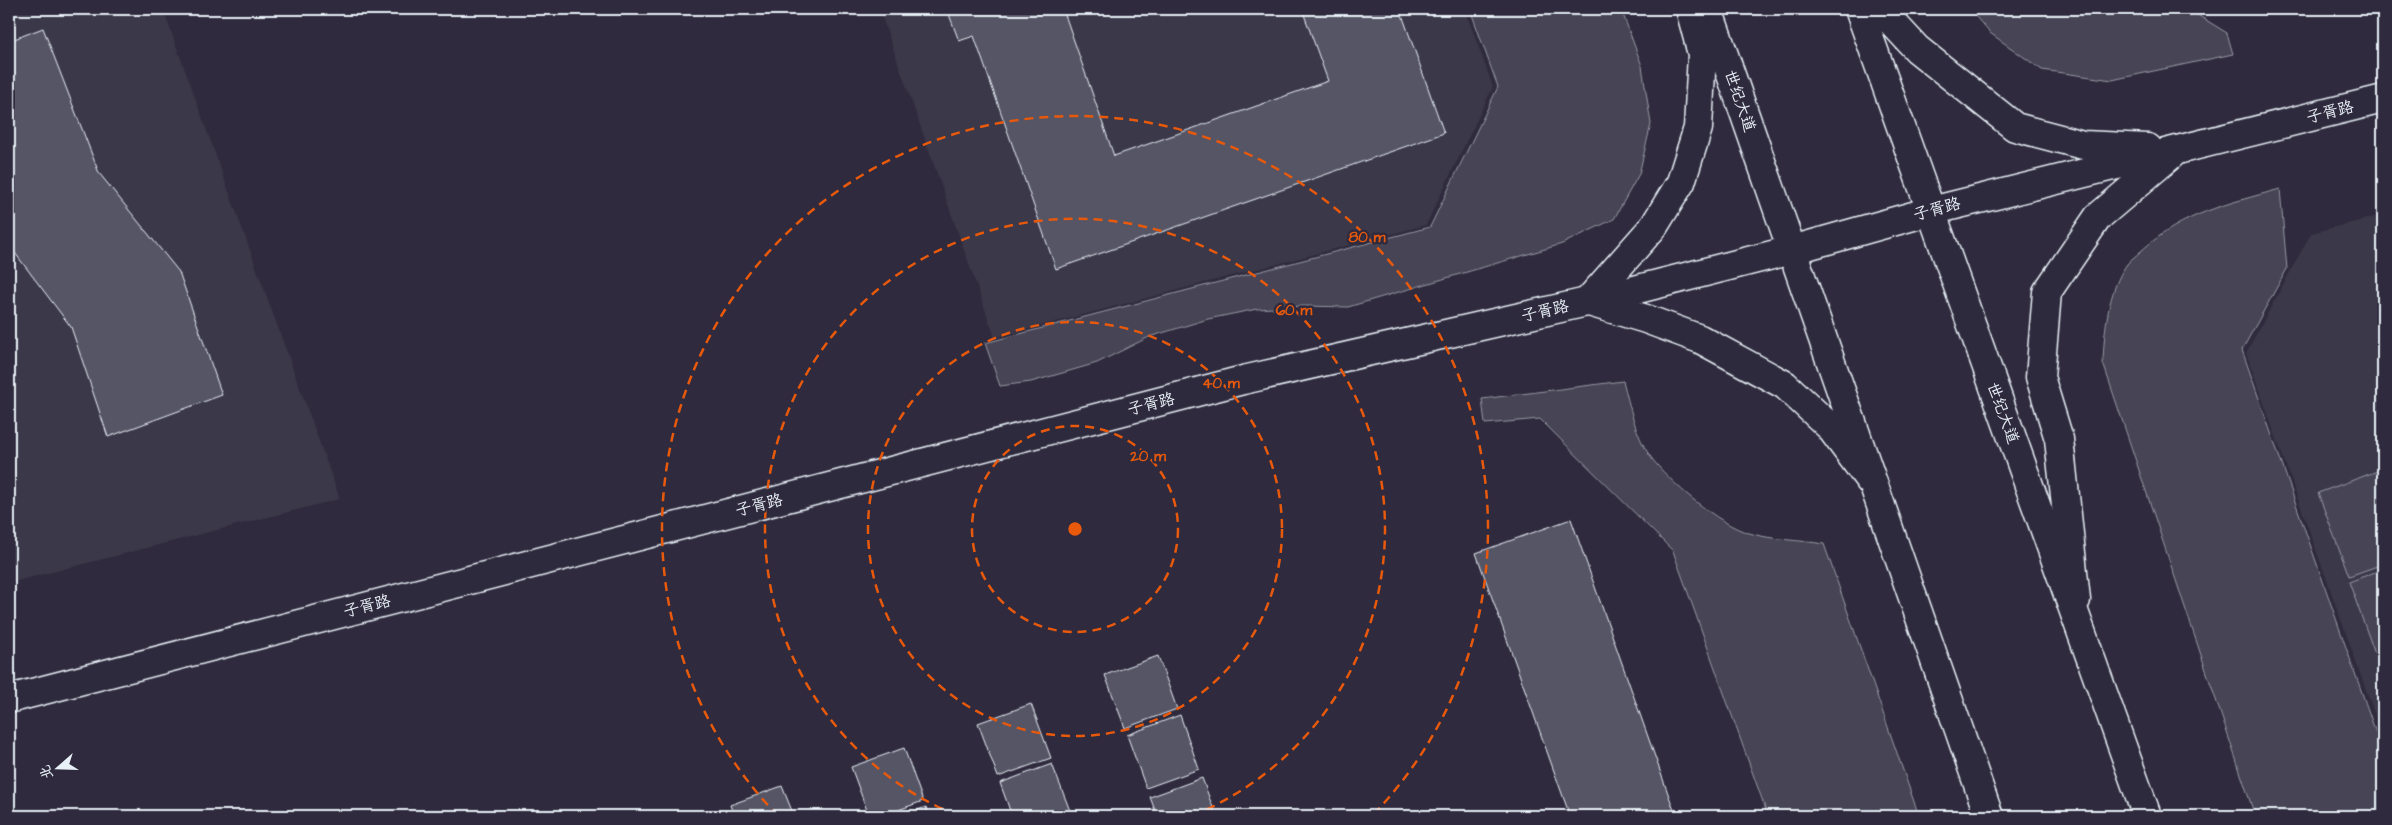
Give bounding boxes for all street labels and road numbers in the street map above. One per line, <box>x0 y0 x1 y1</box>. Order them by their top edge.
street label: 世纪大道 <box>1719 67 1761 135</box>
street label: 子胥路 <box>2304 96 2356 128</box>
street label: 子胥路 <box>1911 192 1963 226</box>
street label: 子胥路 <box>1519 295 1571 327</box>
street label: 世纪大道 <box>1982 379 2024 447</box>
street label: 子胥路 <box>1125 388 1177 420</box>
street label: 子胥路 <box>733 489 785 521</box>
street label: 子胥路 <box>341 590 393 622</box>

